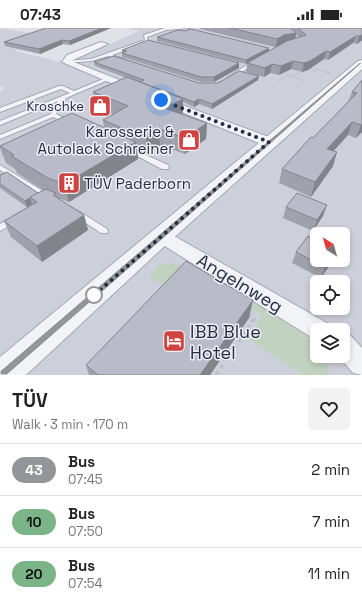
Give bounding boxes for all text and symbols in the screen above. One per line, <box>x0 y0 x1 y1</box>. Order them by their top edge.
text: 07:43 <box>20 5 61 24</box>
your location <box>151 90 171 110</box>
shop icon: Kroschke <box>87 93 113 119</box>
place label: Kroschke <box>26 98 84 115</box>
place label: Karosserie & Autolack Schreiner <box>37 122 174 158</box>
shop icon: Karosserie & Autolack Schreiner <box>176 127 202 153</box>
building icon: TÜV Paderborn <box>56 170 82 196</box>
place label: TÜV Paderborn <box>84 174 191 193</box>
north arrow <box>310 227 350 267</box>
map controls <box>310 227 350 363</box>
street label: Angelnweg <box>193 248 287 318</box>
button: locate <box>310 275 350 315</box>
unlabelled marker <box>85 286 103 304</box>
place label: IBB Blue Hotel <box>190 320 261 364</box>
button: layers <box>310 323 350 363</box>
hotel icon: IBB Blue Hotel <box>161 328 187 354</box>
text: TÜV <box>12 388 48 413</box>
button: heart <box>308 388 350 430</box>
text: Walk · 3 min · 170 m <box>12 416 128 433</box>
text: Bus <box>68 452 95 471</box>
text: 2 min <box>311 460 350 479</box>
text: 43 <box>25 461 43 479</box>
text: 07:45 <box>68 471 103 488</box>
text: Bus <box>68 504 95 523</box>
text: 7 min <box>312 512 350 531</box>
text: 10 <box>26 513 42 531</box>
text: 07:50 <box>68 523 103 540</box>
text: Bus <box>68 556 95 575</box>
text: 11 min <box>308 564 350 583</box>
text: 20 <box>25 565 43 583</box>
text: 07:54 <box>68 575 103 592</box>

